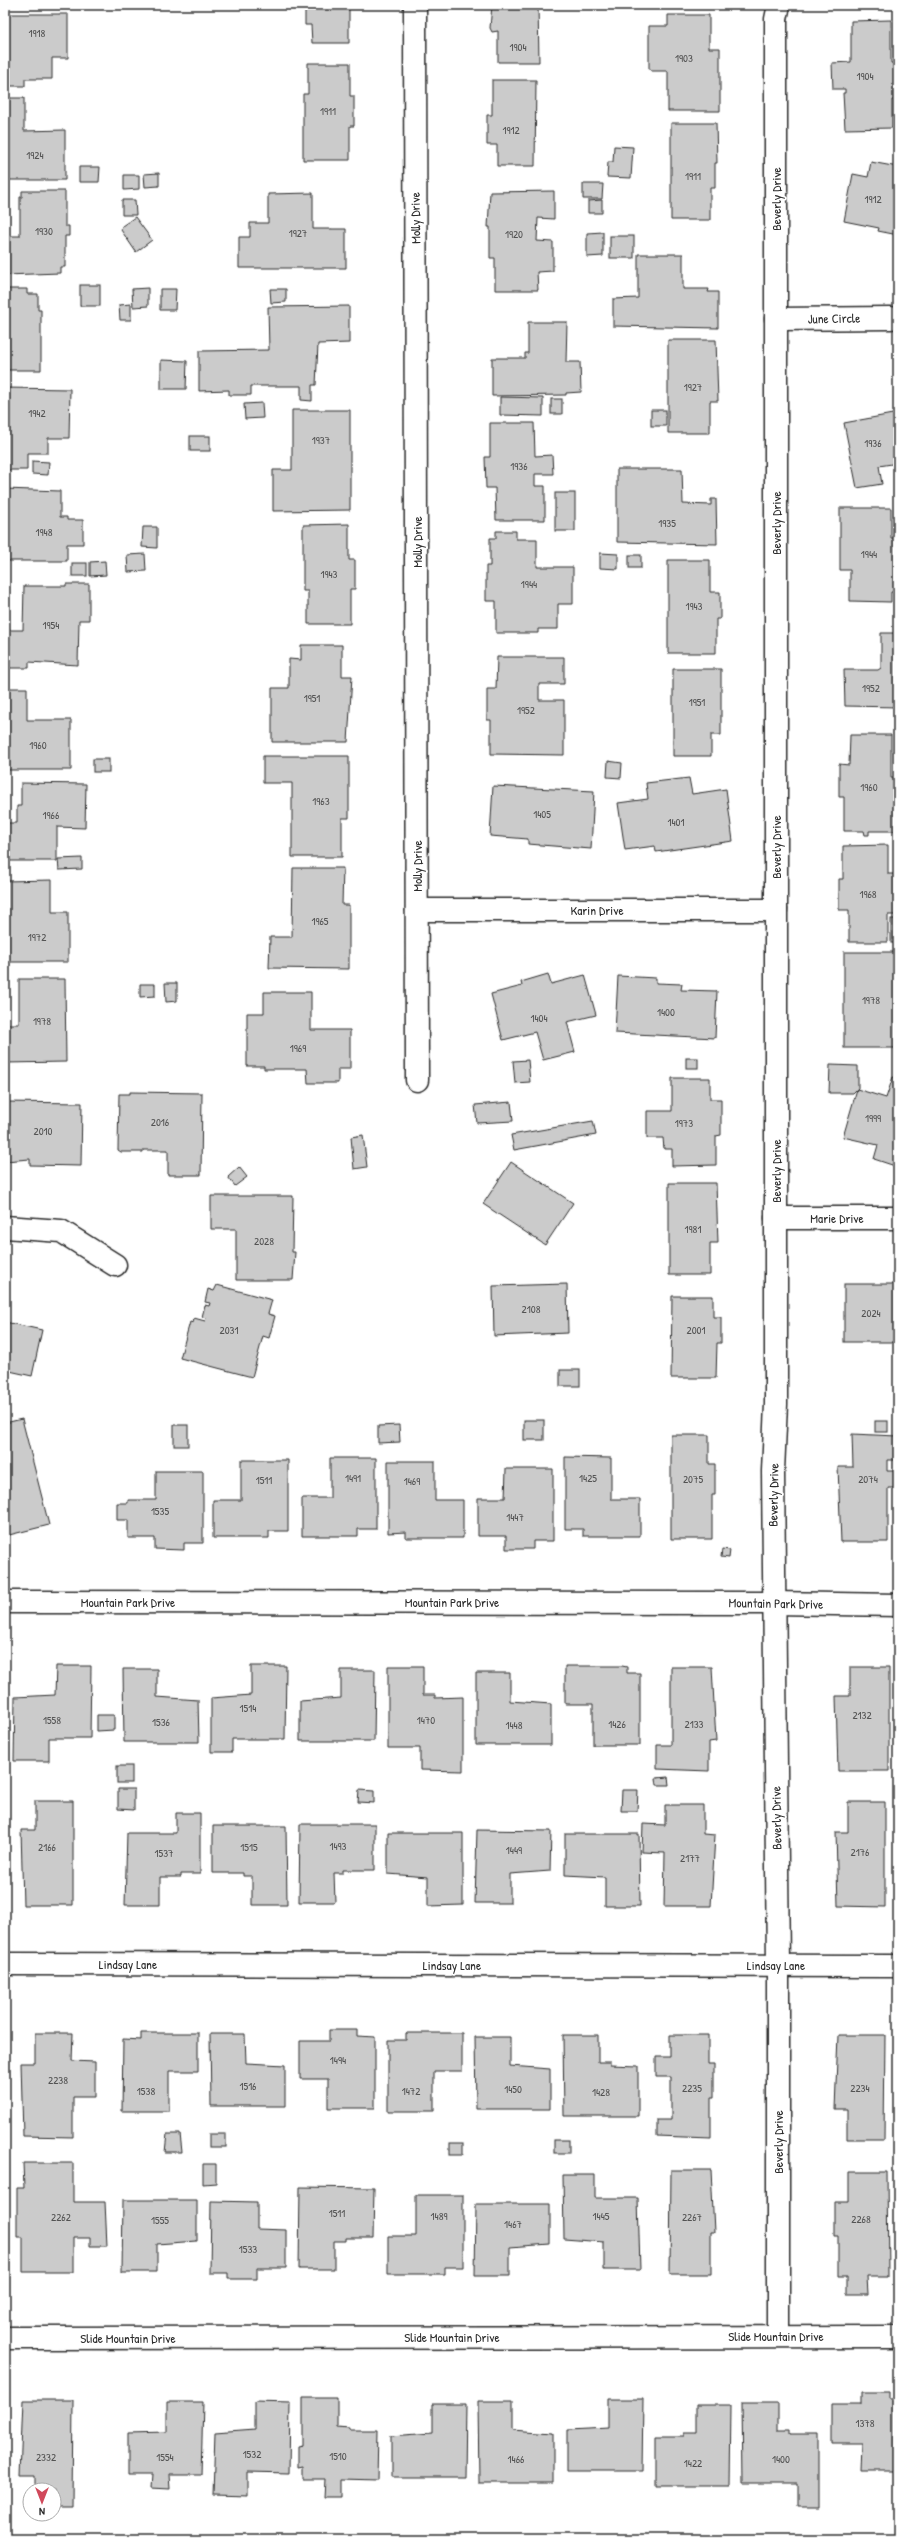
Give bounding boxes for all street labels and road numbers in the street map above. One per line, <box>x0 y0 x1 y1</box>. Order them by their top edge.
street label: Beverly Drive <box>767 167 785 231</box>
street label: Molly Drive <box>406 192 424 244</box>
street label: June Circle <box>807 309 861 327</box>
street label: Beverly Drive <box>767 491 785 555</box>
street label: Molly Drive <box>408 516 426 568</box>
street label: Beverly Drive <box>767 815 785 879</box>
street label: Molly Drive <box>408 840 426 892</box>
street label: Karin Drive <box>570 901 624 919</box>
street label: Beverly Drive <box>767 1139 785 1203</box>
street label: Marie Drive <box>810 1209 864 1227</box>
street label: Beverly Drive <box>763 1463 783 1527</box>
street label: Mountain Park Drive <box>81 1593 175 1611</box>
street label: Mountain Park Drive <box>405 1593 499 1611</box>
street label: Mountain Park Drive <box>729 1593 823 1613</box>
street label: Beverly Drive <box>766 1786 786 1850</box>
street label: Lindsay Lane <box>99 1955 157 1973</box>
street label: Lindsay Lane <box>423 1956 481 1974</box>
street label: Lindsay Lane <box>747 1956 805 1974</box>
street label: Beverly Drive <box>769 2110 787 2174</box>
street label: Slide Mountain Drive <box>728 2327 824 2345</box>
street label: Slide Mountain Drive <box>404 2328 500 2346</box>
street label: Slide Mountain Drive <box>80 2329 176 2347</box>

